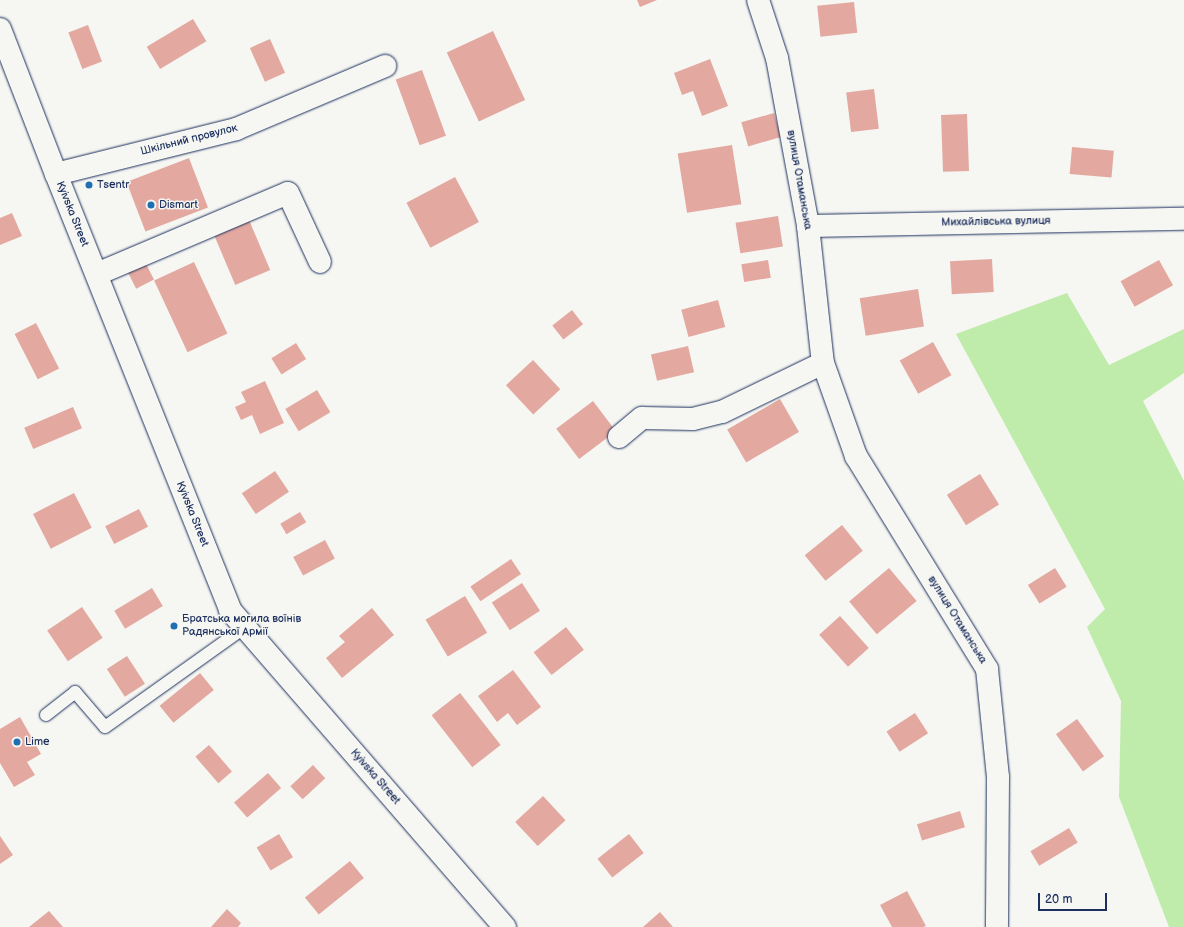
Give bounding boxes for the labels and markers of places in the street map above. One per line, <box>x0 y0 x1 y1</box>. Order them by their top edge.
place label: Tsentr <box>97 178 129 192</box>
marker: Tsentr <box>84 180 94 190</box>
place label: Dismart <box>159 198 198 212</box>
marker: Dismart <box>146 200 156 210</box>
place label: Братська могила воїнів Радянської Армії <box>182 613 301 639</box>
marker: Братська могила воїнів Радянської Армії <box>169 621 179 631</box>
place label: Lime <box>25 735 50 749</box>
marker: Lime <box>12 737 22 747</box>

